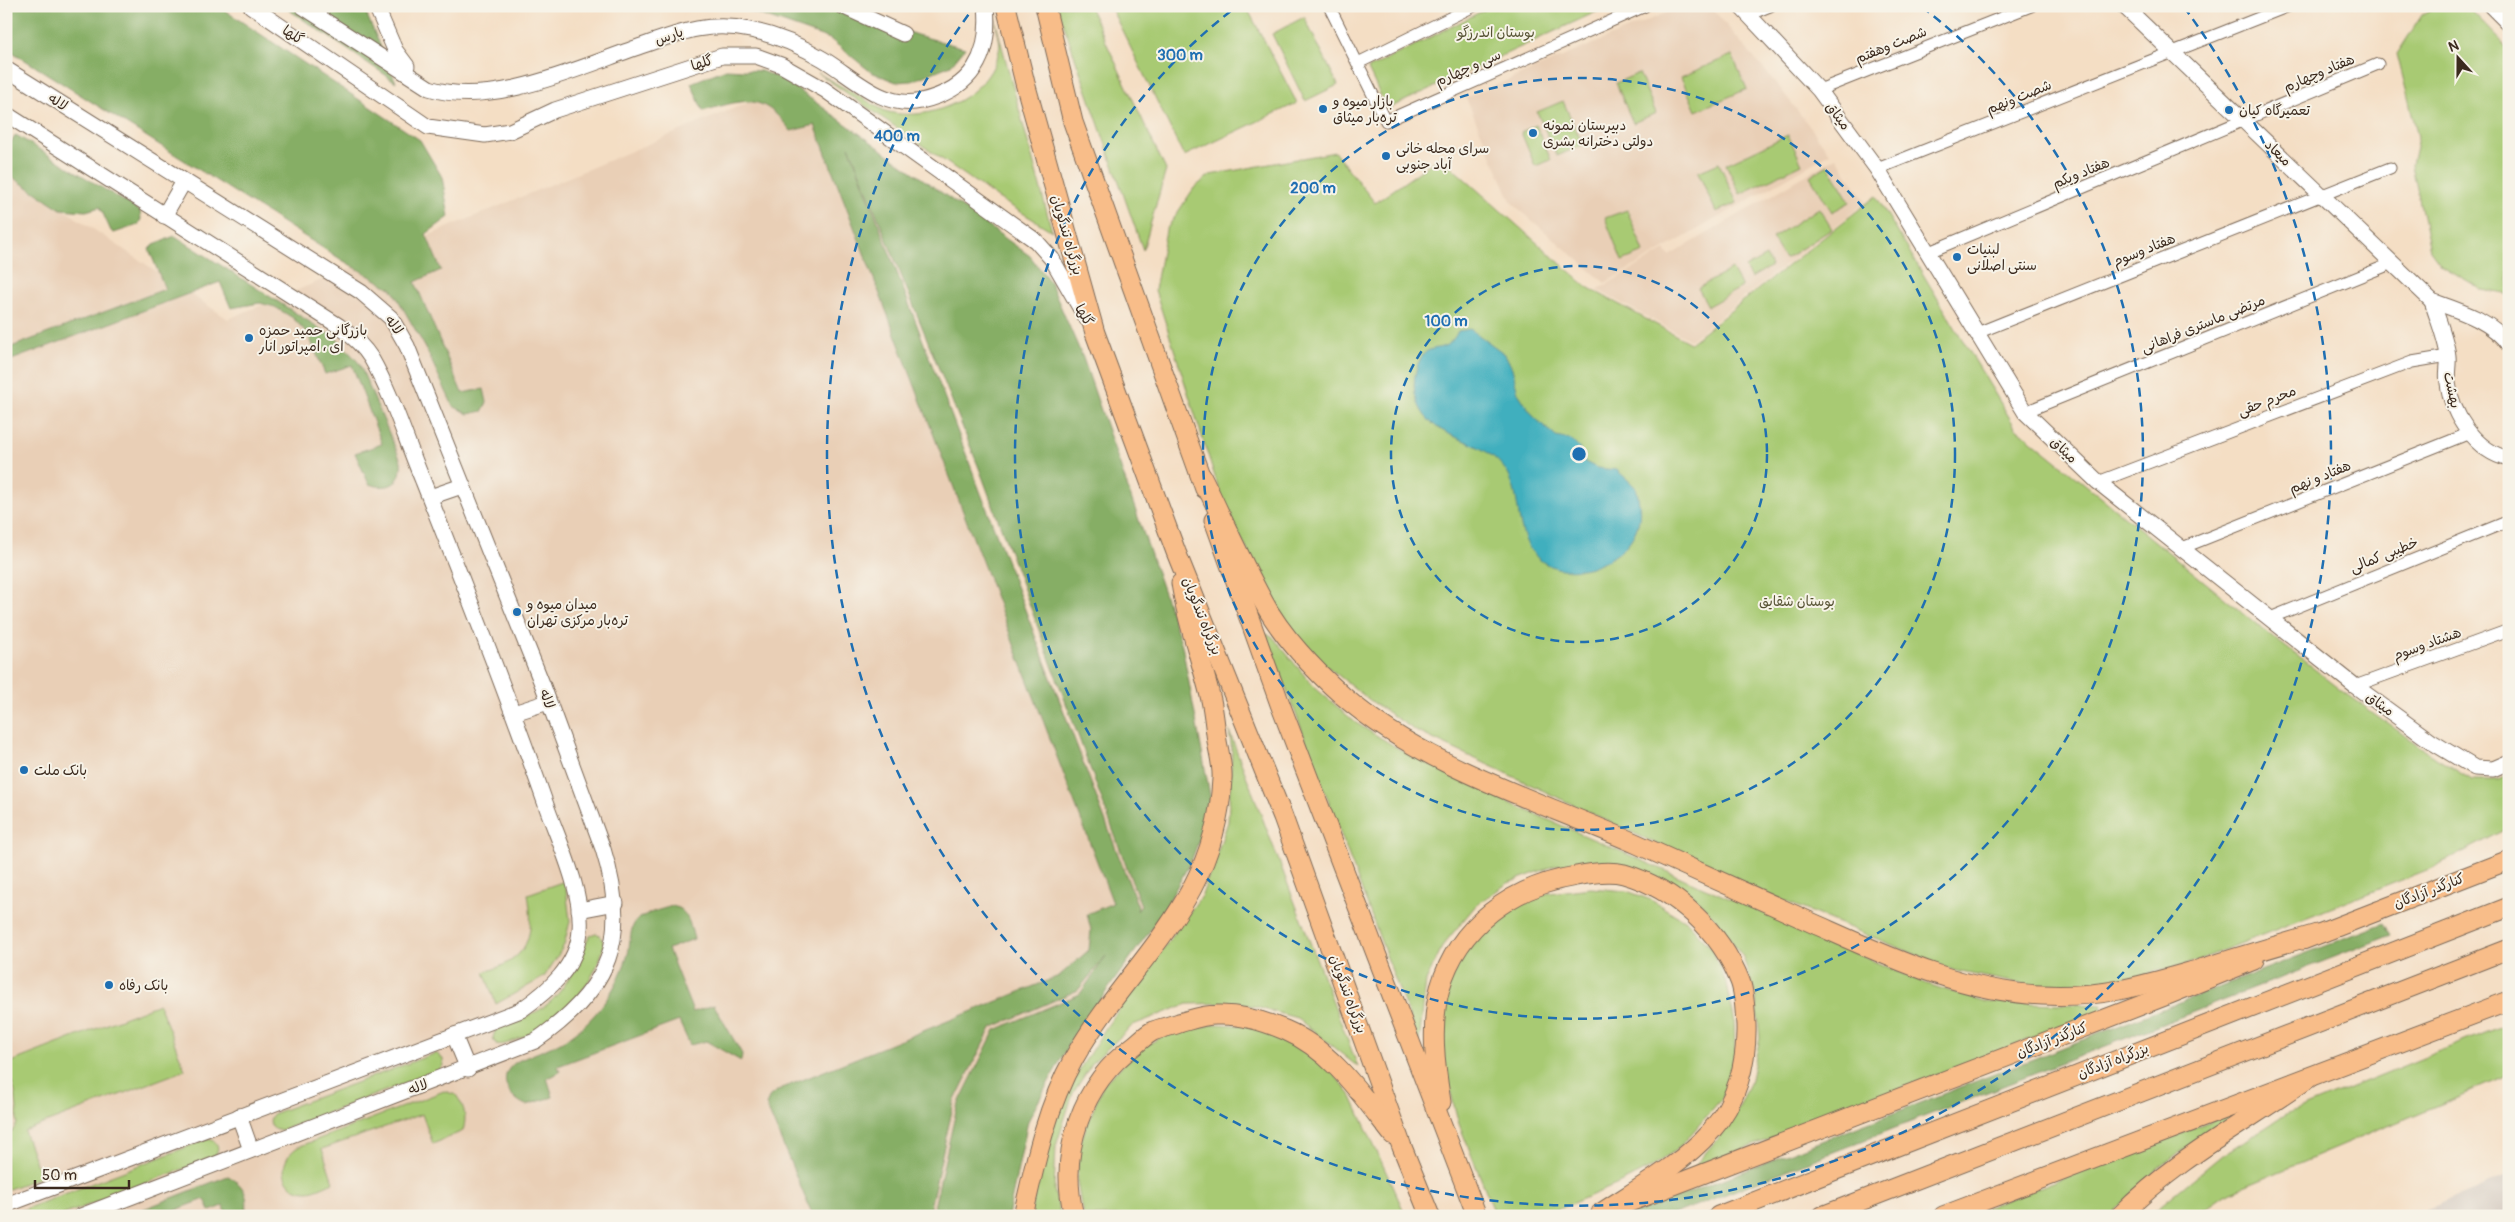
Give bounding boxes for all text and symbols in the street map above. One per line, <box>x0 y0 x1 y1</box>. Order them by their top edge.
street label: گلها <box>279 22 307 48</box>
street label: پارس <box>653 23 686 50</box>
street label: شصت وهفتم <box>1853 23 1930 69</box>
park label: بوستان اندرزگو <box>1456 24 1535 41</box>
north arrow <box>2432 32 2482 82</box>
text: N <box>2446 37 2461 56</box>
text: 300 m <box>1157 46 1203 65</box>
street label: سی و چهارم <box>1433 46 1504 92</box>
street label: هفتاد وچهارم <box>2281 50 2358 97</box>
street label: گلها <box>689 51 715 75</box>
street label: شصت ونهم <box>1984 76 2055 120</box>
street label: لاله <box>45 90 71 114</box>
place label: بازار میوه و تره‌بار میثاق <box>1332 93 1398 126</box>
street label: میثاق <box>1822 99 1854 133</box>
place label: تعمیرگاه کیان <box>2239 102 2311 119</box>
marker: بازار میوه و تره‌بار میثاق <box>1317 103 1329 115</box>
marker: تعمیرگاه کیان <box>2223 104 2235 116</box>
place label: دبیرستان نمونه دولتی دخترانه بشری <box>1543 117 1653 150</box>
text: 400 m <box>874 127 920 146</box>
marker: دبیرستان نمونه دولتی دخترانه بشری <box>1527 127 1539 139</box>
street label: میعاد <box>2261 136 2295 170</box>
place label: سرای محله خانی آباد جنوبی <box>1396 140 1489 174</box>
marker: سرای محله خانی آباد جنوبی <box>1380 150 1392 162</box>
street label: هفتاد ویکم <box>2050 154 2113 194</box>
text: 200 m <box>1290 179 1336 198</box>
street label: بزرگراه تندگویان <box>1047 193 1087 277</box>
street label: هفتاد وسوم <box>2110 230 2179 273</box>
place label: لبنیات سنتی اصلانی <box>1967 241 2037 274</box>
marker: لبنیات سنتی اصلانی <box>1951 251 1963 263</box>
street label: مرتضی ماستری فراهانی <box>2139 291 2267 357</box>
street label: گلها <box>1071 301 1097 329</box>
street label: لاله <box>381 312 407 338</box>
text: 100 m <box>1425 312 1467 331</box>
place label: بازرگانی حمید حمزه ای ، امپراتور انار <box>258 322 367 356</box>
marker: بازرگانی حمید حمزه ای ، امپراتور انار <box>243 332 255 344</box>
street label: بهشت <box>2440 370 2464 410</box>
street label: محرم حقی <box>2235 382 2300 423</box>
street label: میثاق <box>2047 433 2081 467</box>
centre of rings <box>1570 445 1588 463</box>
street label: هفتاد و نهم <box>2287 457 2354 499</box>
street label: خطیبی کمالی <box>2347 534 2421 576</box>
street label: بزرگراه تندگویان <box>1179 575 1225 657</box>
park label: بوستان شقایق <box>1759 593 1835 610</box>
place label: میدان میوه و تره‌بار مرکزی تهران <box>526 596 629 629</box>
marker: میدان میوه و تره‌بار مرکزی تهران <box>511 606 523 618</box>
street label: هشتاد وسوم <box>2391 624 2464 667</box>
street label: لاله <box>536 687 558 711</box>
street label: میثاق <box>2363 688 2397 720</box>
place label: بانک ملت <box>34 762 87 779</box>
marker: بانک ملت <box>18 764 30 776</box>
street label: کنارگذر آزادگان <box>2391 870 2467 912</box>
street label: بزرگراه تندگویان <box>1326 952 1370 1036</box>
place label: بانک رفاه <box>119 977 168 994</box>
marker: بانک رفاه <box>103 979 115 991</box>
street label: کنارگذر آزادگان <box>2014 1019 2090 1061</box>
street label: بزرگراه آزادگان <box>2075 1040 2151 1082</box>
street label: لاله <box>406 1076 430 1098</box>
scale bar <box>35 1157 129 1189</box>
text: 50 m <box>42 1166 77 1185</box>

